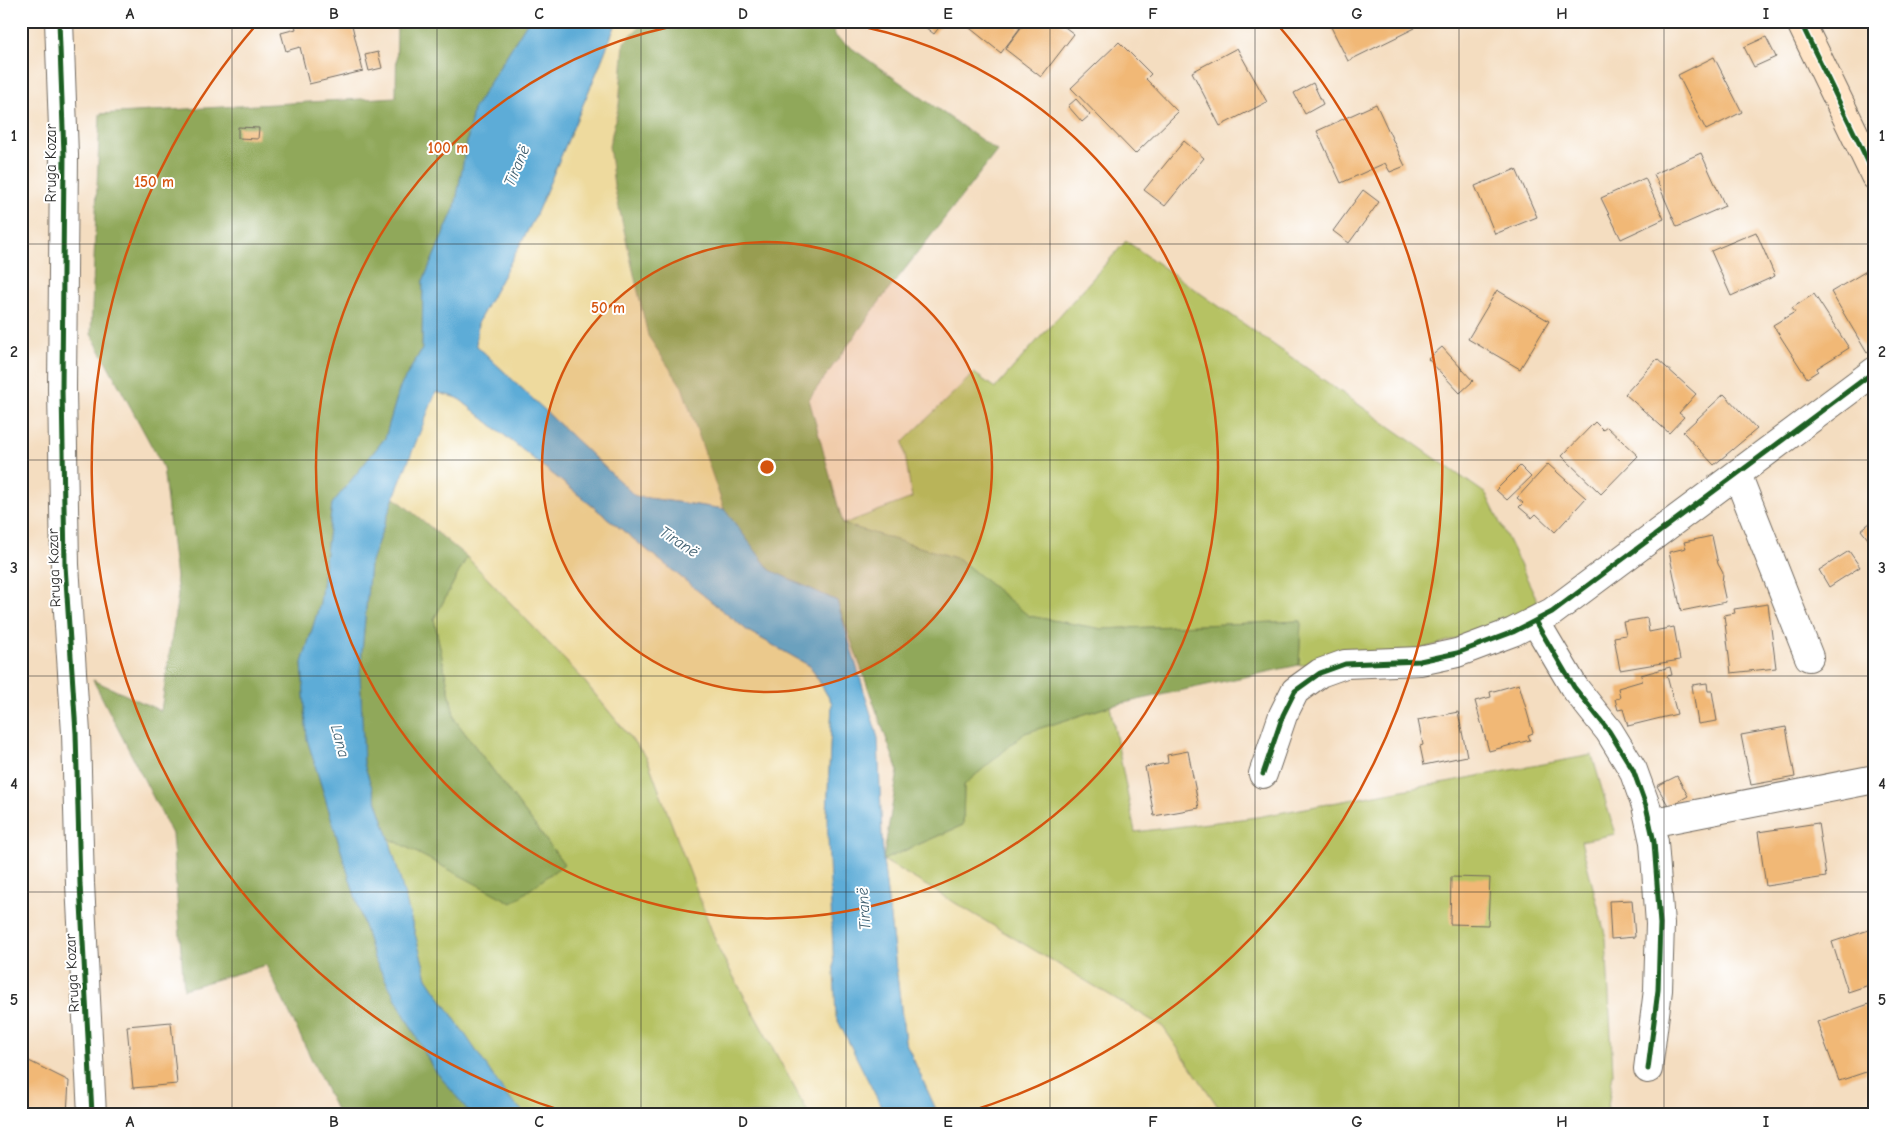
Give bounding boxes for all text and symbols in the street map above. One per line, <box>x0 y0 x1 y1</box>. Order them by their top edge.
text: A <box>126 5 135 23</box>
text: B <box>329 5 339 23</box>
text: C <box>534 5 544 23</box>
text: D <box>738 5 748 23</box>
text: E <box>943 5 953 23</box>
text: F <box>1148 5 1158 23</box>
text: G <box>1351 5 1363 23</box>
text: H <box>1556 5 1568 23</box>
text: I <box>1763 5 1769 23</box>
street label: Rruga Kozar <box>42 123 60 203</box>
text: 1 <box>11 127 17 145</box>
text: 1 <box>1879 127 1885 145</box>
text: 100 m <box>428 139 468 157</box>
water label: Tiranë <box>500 143 534 189</box>
text: 150 m <box>134 173 174 191</box>
text: 50 m <box>591 299 625 317</box>
text: 2 <box>10 343 18 361</box>
text: 2 <box>1878 343 1886 361</box>
centre of rings <box>758 458 776 476</box>
water label: Tiranë <box>656 523 702 561</box>
street label: Rruga Kozar <box>44 528 64 608</box>
text: 3 <box>10 559 18 577</box>
text: 3 <box>1878 559 1886 577</box>
water label: Lana <box>327 723 353 759</box>
text: 4 <box>10 775 18 793</box>
text: 4 <box>1878 775 1886 793</box>
water label: Tiranë <box>854 887 874 931</box>
street label: Rruga Kozar <box>61 933 83 1013</box>
text: 5 <box>10 991 18 1009</box>
text: 5 <box>1878 991 1886 1009</box>
text: A <box>126 1113 135 1131</box>
text: B <box>329 1113 339 1131</box>
text: C <box>534 1113 544 1131</box>
text: D <box>738 1113 748 1131</box>
text: E <box>943 1113 953 1131</box>
text: F <box>1148 1113 1158 1131</box>
text: G <box>1351 1113 1363 1131</box>
text: H <box>1556 1113 1568 1131</box>
text: I <box>1763 1113 1769 1131</box>

